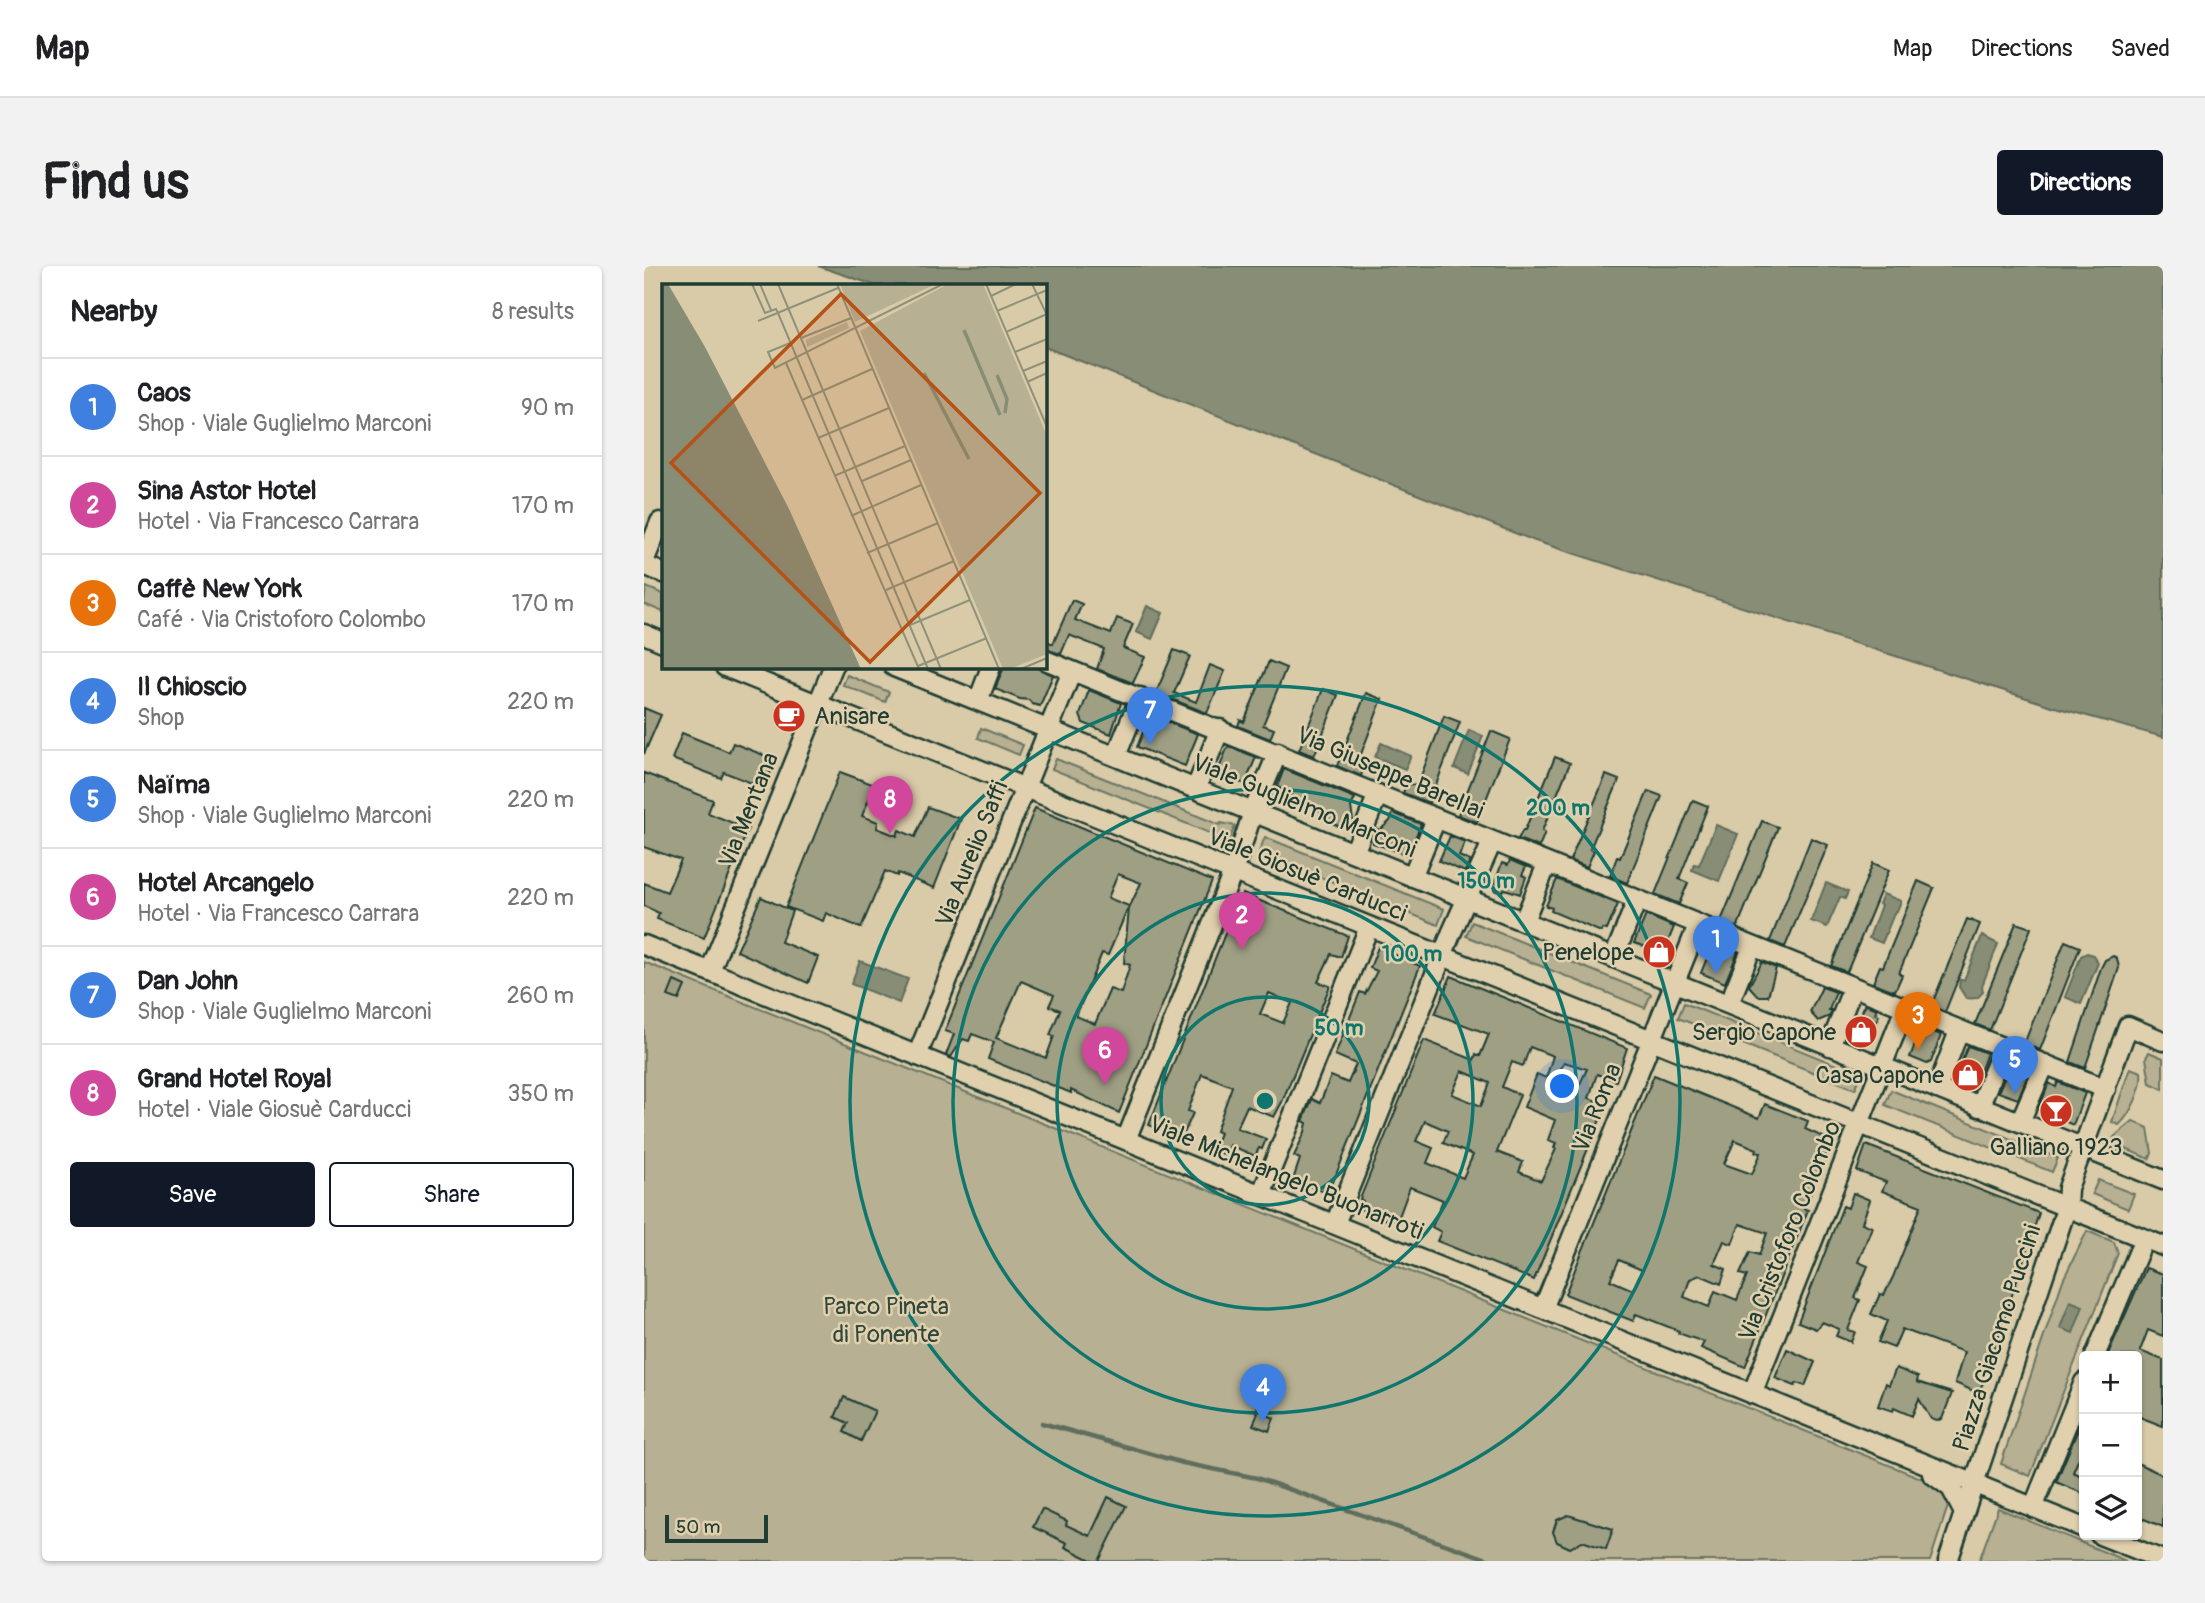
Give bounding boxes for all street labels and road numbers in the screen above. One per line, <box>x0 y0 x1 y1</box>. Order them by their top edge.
street label: Via Giuseppe Barellai <box>1292 720 1488 826</box>
street label: Via Mentana <box>713 748 785 872</box>
street label: Viale Guglielmo Marconi <box>1188 748 1420 864</box>
street label: Via Aurelio Saffi <box>930 777 1014 931</box>
street label: Viale Giosuè Carducci <box>1203 822 1411 928</box>
street label: Via Roma <box>1566 1059 1628 1157</box>
street label: Viale Michelangelo Buonarroti <box>1145 1110 1427 1246</box>
street label: Via Cristoforo Colombo <box>1733 1117 1847 1345</box>
street label: Piazza Giacomo Puccini <box>1947 1221 2047 1455</box>

